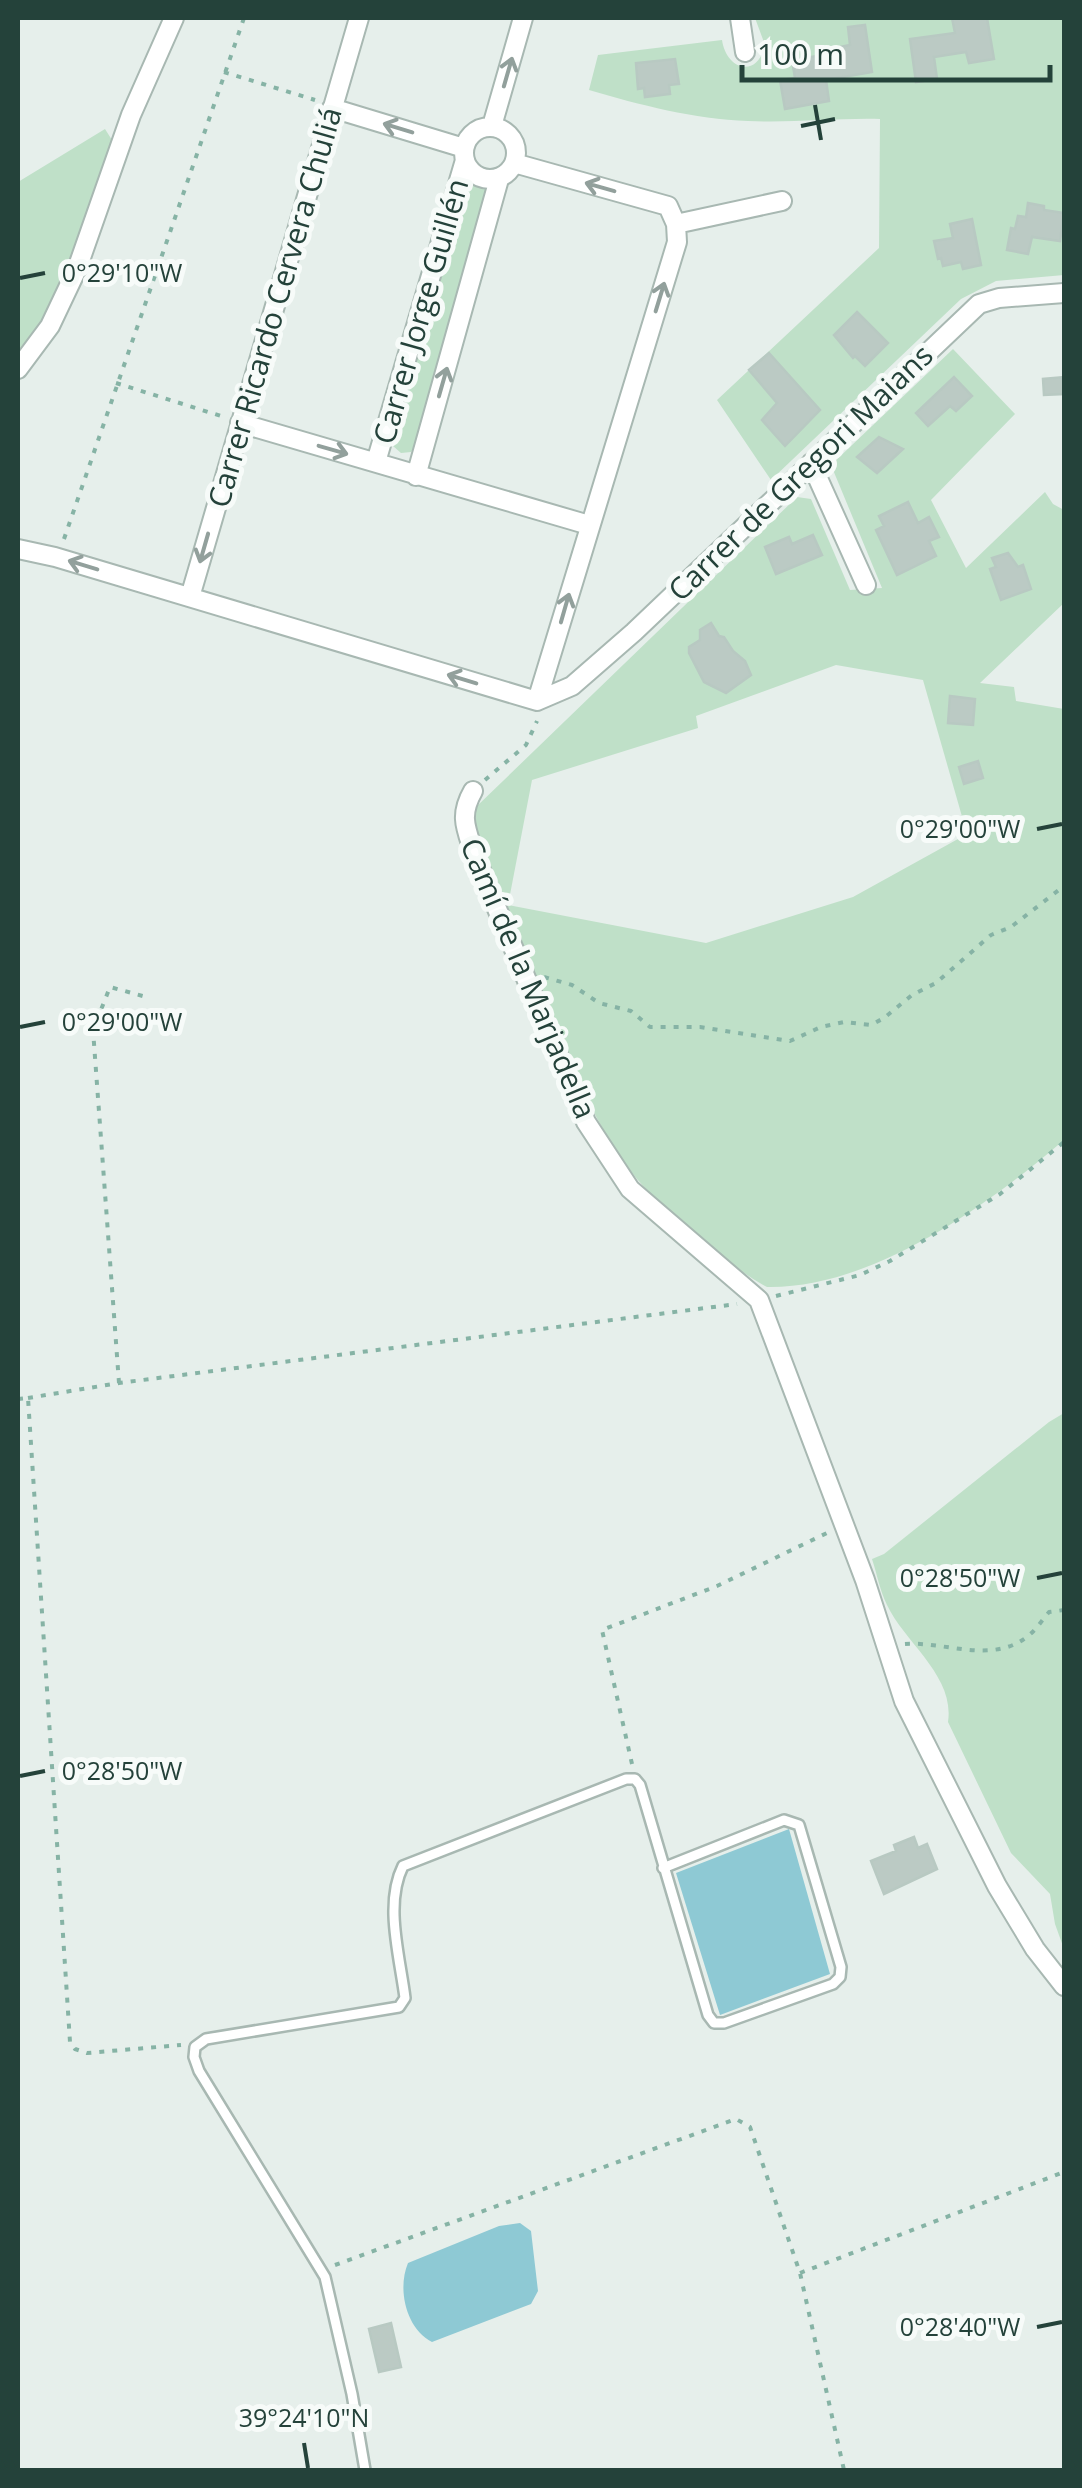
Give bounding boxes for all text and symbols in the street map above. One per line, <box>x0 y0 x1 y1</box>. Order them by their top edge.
scale bar <box>742 20 1050 82</box>
text: 100 m <box>757 33 844 74</box>
one-way arrow <box>500 57 518 88</box>
street label: Carrer Ricardo Cervera Chuliá <box>197 102 351 512</box>
one-way arrow <box>383 118 414 136</box>
street label: Carrer Jorge Guillén <box>362 173 478 449</box>
one-way arrow <box>585 177 616 195</box>
text: 0°29'10"W <box>62 255 182 289</box>
one-way arrow <box>652 282 670 314</box>
street label: Carrer de Gregori Maians <box>659 334 941 610</box>
one-way arrow <box>435 367 453 398</box>
one-way arrow <box>317 442 348 460</box>
one-way arrow <box>194 531 212 563</box>
one-way arrow <box>68 555 99 573</box>
one-way arrow <box>557 593 575 624</box>
one-way arrow <box>446 669 478 687</box>
text: 0°29'00"W <box>900 811 1020 845</box>
street label: Camí de la Marjadella <box>451 831 607 1125</box>
text: 0°29'00"W <box>62 1004 182 1038</box>
text: 0°28'50"W <box>900 1560 1020 1594</box>
text: 0°28'50"W <box>62 1753 182 1787</box>
text: 0°28'40"W <box>900 2309 1020 2343</box>
text: 39°24'10"N <box>239 2400 369 2434</box>

